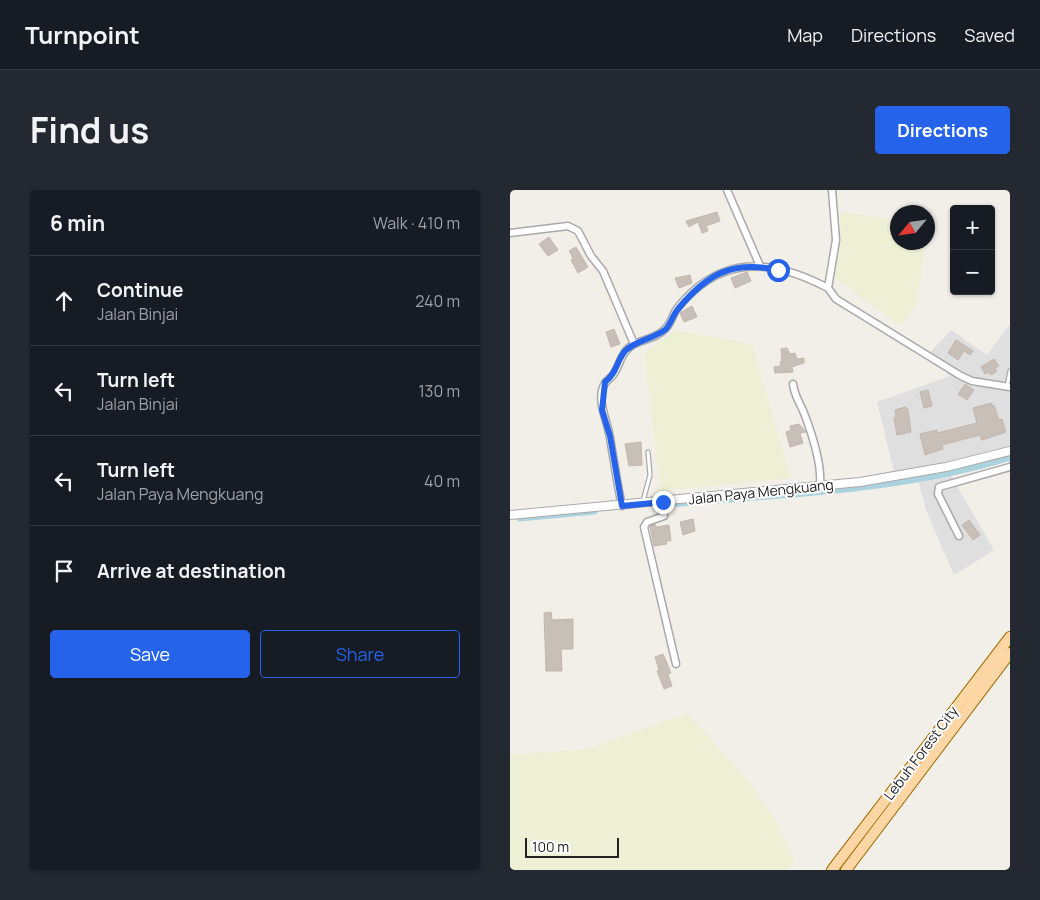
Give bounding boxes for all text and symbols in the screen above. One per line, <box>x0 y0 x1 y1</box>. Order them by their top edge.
text: Turnpoint <box>25 18 140 51</box>
text: Map <box>787 23 823 47</box>
text: Directions <box>851 23 936 47</box>
text: Saved <box>964 23 1015 47</box>
text: Find us <box>30 106 149 154</box>
button: Directions <box>875 106 1010 154</box>
north arrow <box>890 205 935 250</box>
map controls <box>950 205 995 295</box>
button: + <box>950 205 995 250</box>
text: 6 min <box>50 209 105 237</box>
text: Walk · 410 m <box>373 212 460 234</box>
button: − <box>950 250 995 295</box>
route start <box>767 259 790 282</box>
text: Continue <box>97 277 183 303</box>
icon: ahead <box>50 287 78 315</box>
text: 240 m <box>415 290 460 312</box>
text: Jalan Binjai <box>97 303 178 325</box>
text: Turn left <box>97 367 175 393</box>
icon: left <box>50 377 78 405</box>
text: 130 m <box>418 380 460 402</box>
text: Jalan Binjai <box>97 393 178 415</box>
text: Turn left <box>97 457 175 483</box>
icon: left <box>50 467 78 495</box>
text: 40 m <box>424 470 460 492</box>
street label: Jalan Paya Mengkuang <box>688 474 834 509</box>
text: Jalan Paya Mengkuang <box>97 483 263 505</box>
route end <box>652 491 675 514</box>
icon: arrive <box>50 557 78 585</box>
text: Arrive at destination <box>97 558 286 584</box>
button: Save <box>50 630 250 678</box>
button: Share <box>260 630 460 678</box>
street label: Lebuh Forest City <box>879 701 963 804</box>
scale bar <box>525 835 619 858</box>
text: 100 m <box>532 837 569 856</box>

